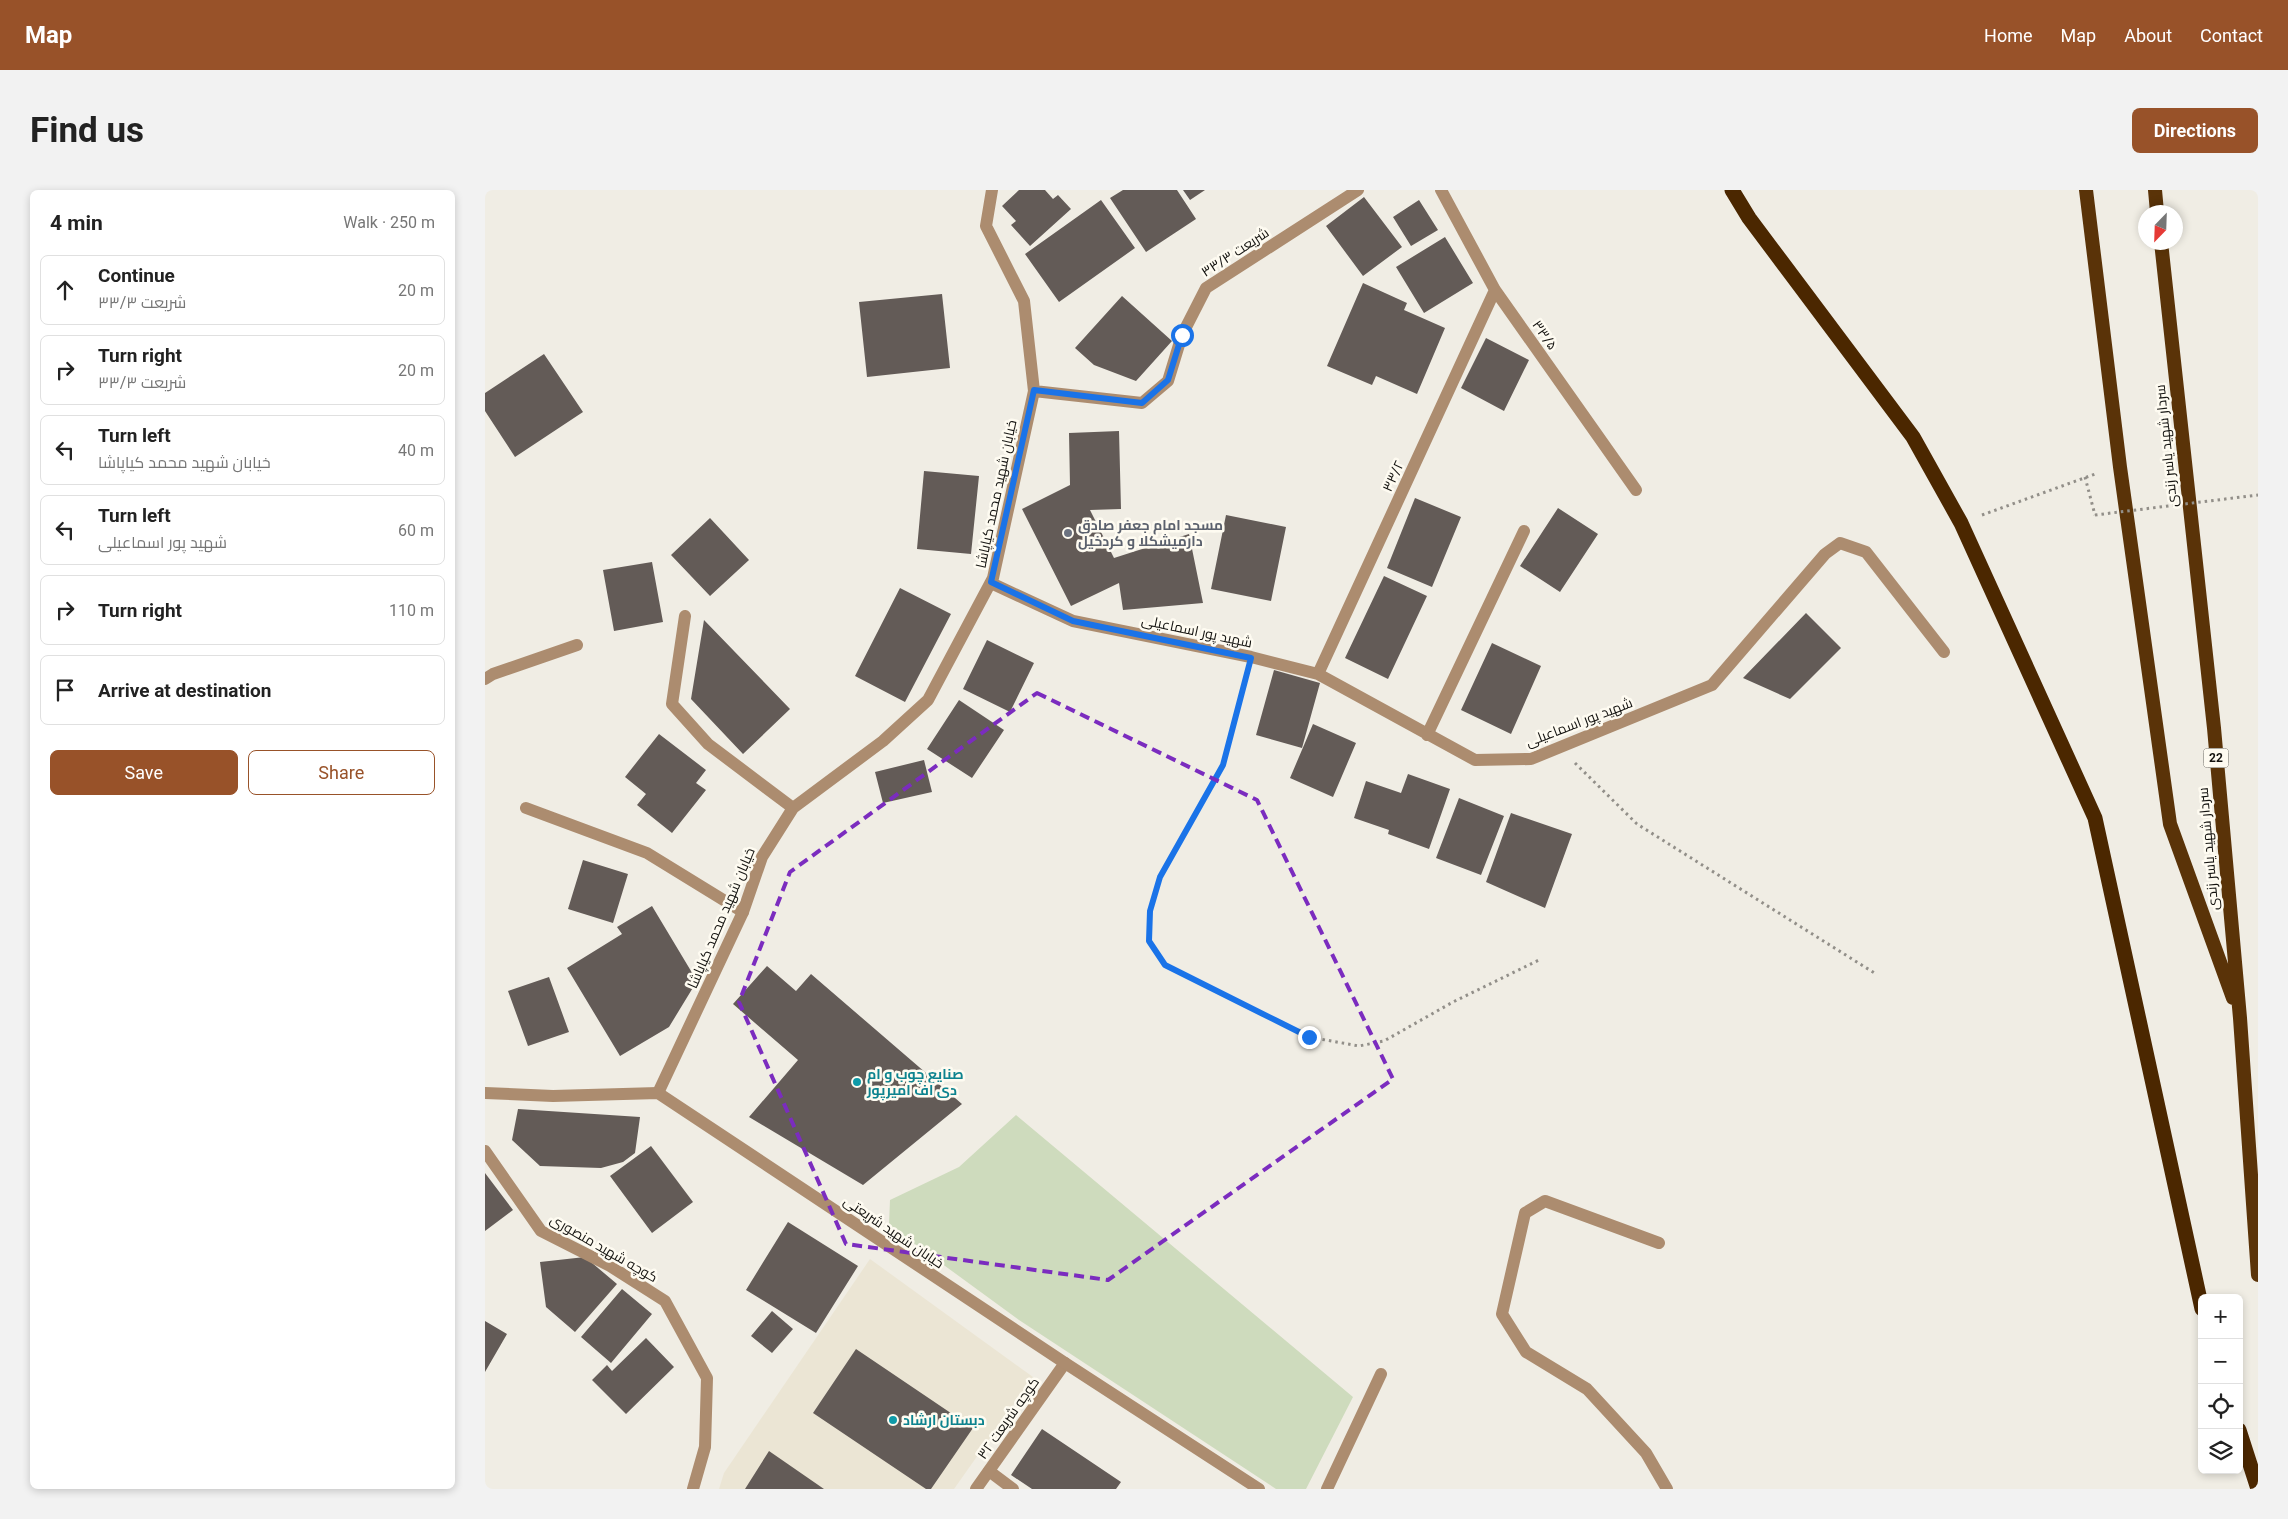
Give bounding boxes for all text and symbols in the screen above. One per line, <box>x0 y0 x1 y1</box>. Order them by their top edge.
text: Map <box>25 21 72 49</box>
text: Home <box>1984 25 2033 46</box>
text: Map <box>2061 25 2096 46</box>
text: About <box>2124 25 2172 46</box>
text: Contact <box>2200 25 2263 46</box>
button: Directions <box>2132 108 2258 153</box>
text: Find us <box>30 110 144 151</box>
north arrow <box>2138 205 2183 250</box>
text: 4 min <box>50 211 103 235</box>
text: Walk · 250 m <box>343 213 435 232</box>
street label: شریعت ۳۳/۳ <box>1198 224 1272 280</box>
text: Continue <box>98 264 175 287</box>
icon: ahead <box>51 276 79 304</box>
text: 20 m <box>398 281 434 300</box>
text: شریعت ۳۳/۳ <box>98 293 186 312</box>
street label: ۳۳/۵ <box>1529 317 1561 353</box>
route start <box>1171 324 1194 347</box>
text: Turn right <box>98 344 182 367</box>
icon: right <box>51 356 79 384</box>
text: 20 m <box>398 361 434 380</box>
text: شریعت ۳۳/۳ <box>98 373 186 392</box>
street label: سردار شهید یاسر زندی <box>2152 384 2180 508</box>
street label: خیابان شهید محمد کیاپاشا <box>972 418 1021 570</box>
text: Turn left <box>98 424 171 447</box>
icon: left <box>51 436 79 464</box>
text: 40 m <box>398 441 434 460</box>
text: خیابان شهید محمد کیاپاشا <box>98 453 271 472</box>
street label: ۳۳/۲ <box>1379 458 1407 494</box>
text: Turn left <box>98 504 171 527</box>
icon: left <box>51 516 79 544</box>
place label: مسجد امام جعفر صادق دارمیشکلا و کردخیل <box>1078 517 1223 550</box>
text: 60 m <box>398 521 434 540</box>
marker: مسجد امام جعفر صادق دارمیشکلا و کردخیل <box>1062 527 1074 539</box>
text: شهید پور اسماعیلی <box>98 533 227 552</box>
icon: right <box>51 596 79 624</box>
text: Turn right <box>98 599 182 622</box>
text: 110 m <box>389 601 434 620</box>
street label: شهید پور اسماعیلی <box>1140 611 1254 653</box>
icon: arrive <box>51 676 79 704</box>
text: Arrive at destination <box>98 679 271 702</box>
street label: شهید پور اسماعیلی <box>1523 694 1635 752</box>
road number: 22 <box>2203 748 2229 768</box>
button: Save <box>50 750 238 795</box>
button: Share <box>248 750 435 795</box>
street label: سردار شهید یاسر زندی <box>2195 787 2221 911</box>
street label: خیابان شهید محمد کیاپاشا <box>684 845 760 991</box>
route end <box>1298 1026 1321 1049</box>
place label: صنایع چوب و ام دی اف امیرپور <box>866 1066 964 1101</box>
marker: صنایع چوب و ام دی اف امیرپور <box>851 1076 863 1088</box>
street label: خیابان شهید شریعتی <box>841 1193 947 1271</box>
street label: کوچه شهید منصوری <box>546 1211 661 1287</box>
map controls <box>2198 1294 2243 1474</box>
button: + <box>2198 1294 2243 1339</box>
button: − <box>2198 1339 2243 1384</box>
street label: کوچه شریعت ۳۲ <box>974 1374 1044 1463</box>
button: locate <box>2198 1384 2243 1429</box>
place label: دبستان ارشاد <box>903 1412 985 1428</box>
marker: دبستان ارشاد <box>887 1414 899 1426</box>
button: layers <box>2198 1429 2243 1474</box>

